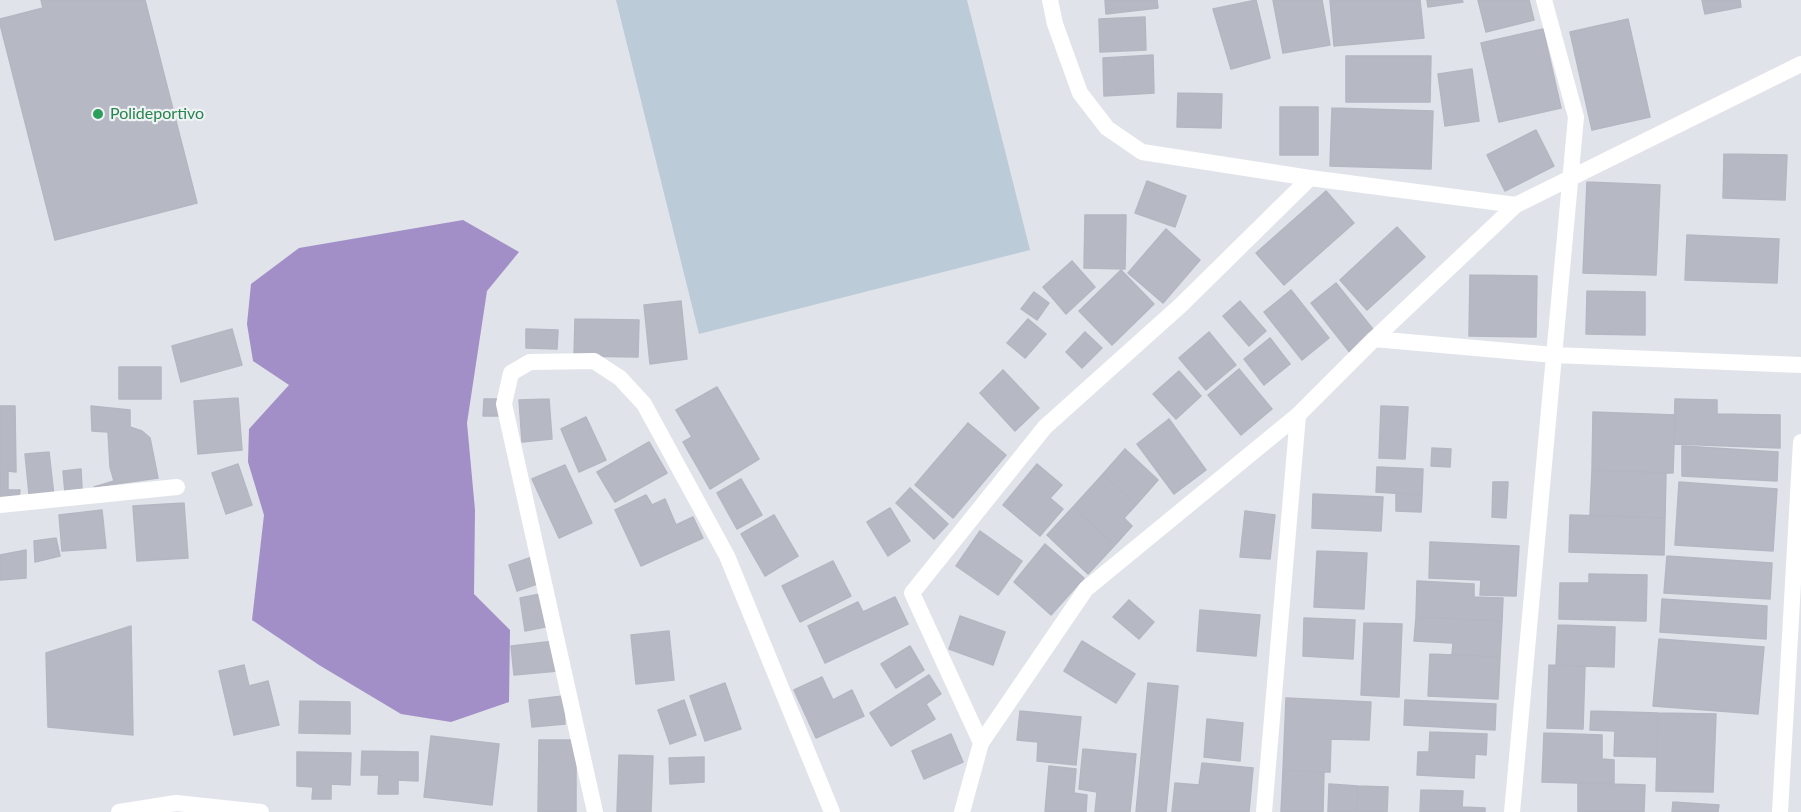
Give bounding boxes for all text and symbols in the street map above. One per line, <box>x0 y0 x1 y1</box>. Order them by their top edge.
place label: Polideportivo <box>110 104 204 124</box>
marker: Polideportivo <box>91 107 105 121</box>

